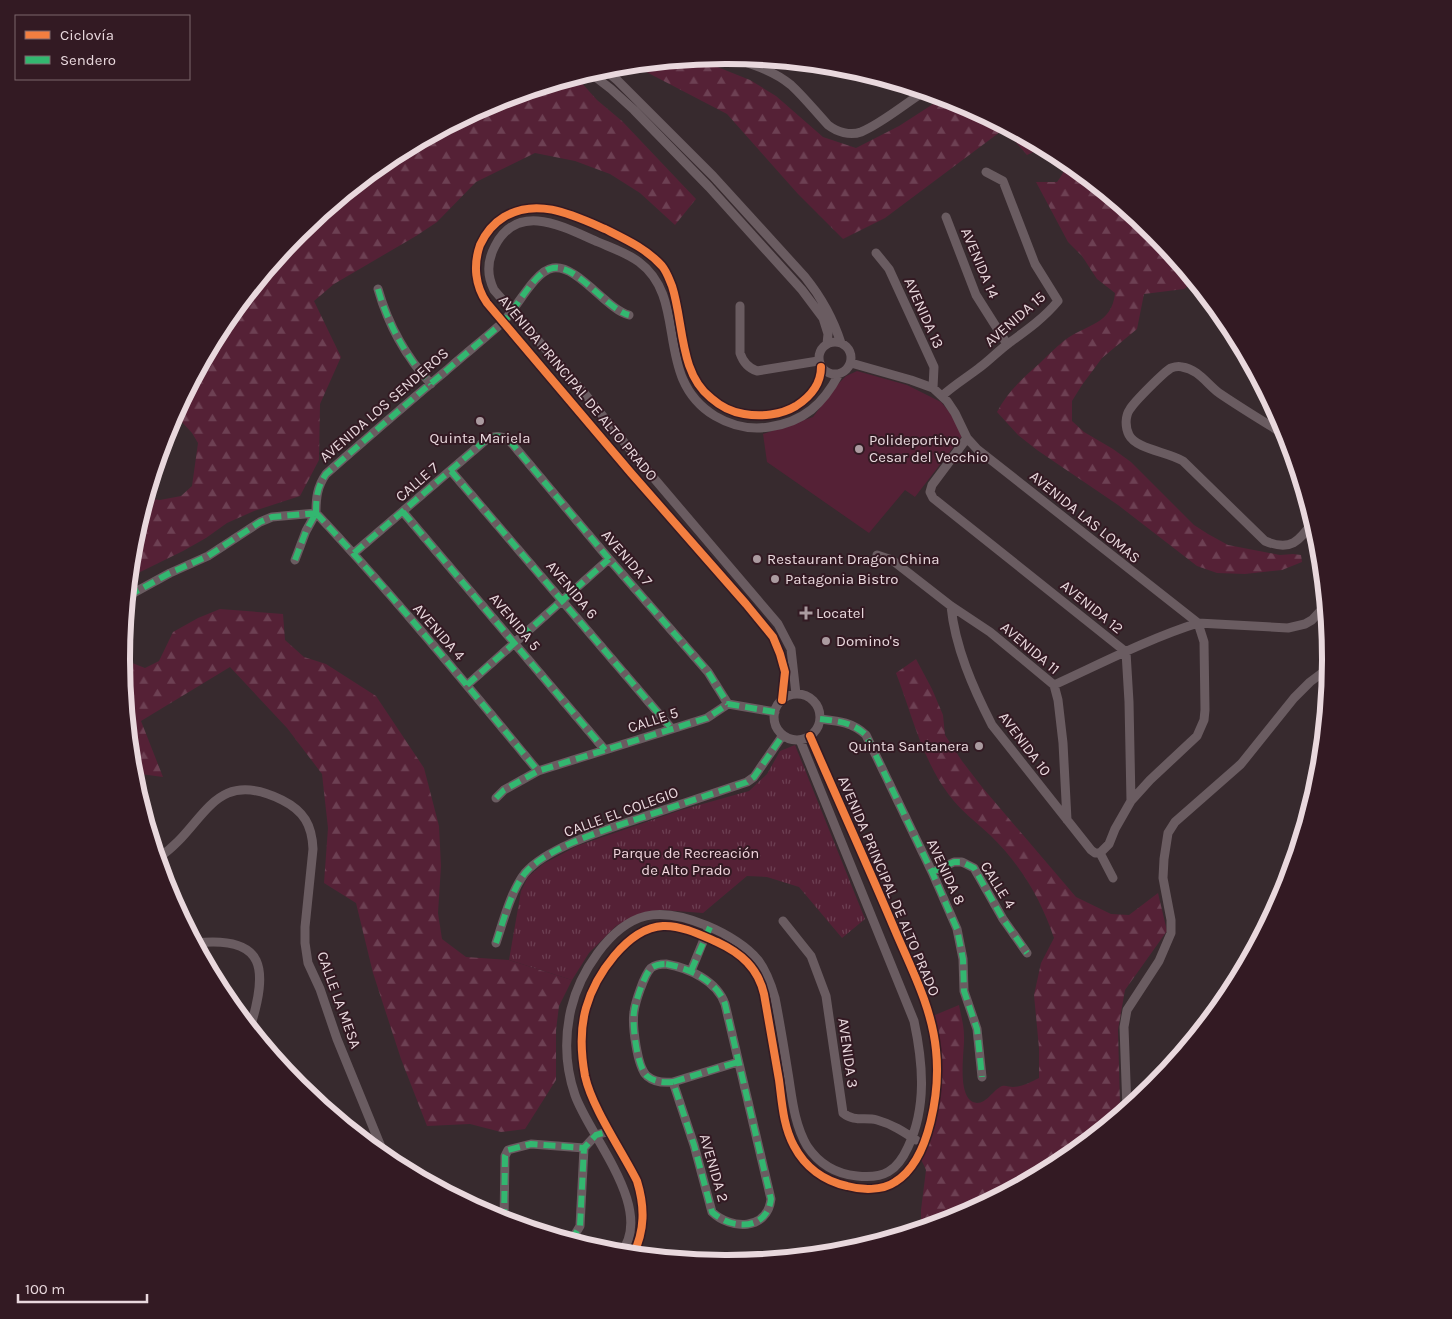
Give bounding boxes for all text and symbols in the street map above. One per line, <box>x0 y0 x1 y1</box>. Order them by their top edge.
legend <box>15 15 190 80</box>
text: Ciclovía <box>60 26 114 44</box>
text: Sendero <box>60 51 116 69</box>
street label: AVENIDA 14 <box>957 225 1003 302</box>
street label: AVENIDA 13 <box>900 275 948 351</box>
street label: AVENIDA 15 <box>981 288 1049 350</box>
street label: AVENIDA PRINCIPAL DE ALTO PRADO <box>495 291 661 485</box>
street label: AVENIDA LOS SENDEROS <box>316 344 452 466</box>
marker: Quinta Mariela <box>474 415 486 427</box>
place label: Quinta Mariela <box>430 429 530 447</box>
place label: Polideportivo Cesar del Vecchio <box>869 431 988 466</box>
marker: Polideportivo Cesar del Vecchio <box>853 443 865 455</box>
street label: CALLE 7 <box>392 459 442 505</box>
street label: AVENIDA LAS LOMAS <box>1026 467 1144 567</box>
street label: AVENIDA 7 <box>598 526 656 590</box>
place label: Restaurant Dragon China <box>767 550 940 568</box>
marker: Restaurant Dragon China <box>751 553 763 565</box>
street label: AVENIDA 6 <box>543 557 601 623</box>
place label: Patagonia Bistro <box>785 570 898 588</box>
marker: Patagonia Bistro <box>769 573 781 585</box>
street label: AVENIDA 12 <box>1057 576 1127 638</box>
street label: AVENIDA 5 <box>486 589 544 655</box>
street label: AVENIDA 4 <box>409 600 469 665</box>
place label: Locatel <box>816 604 865 622</box>
marker: Locatel <box>800 607 812 619</box>
street label: AVENIDA 11 <box>997 618 1063 678</box>
place label: Domino's <box>836 632 900 650</box>
marker: Domino's <box>820 635 832 647</box>
street label: CALLE 5 <box>625 703 681 737</box>
street label: AVENIDA 10 <box>995 708 1055 780</box>
place label: Quinta Santanera <box>848 737 969 755</box>
marker: Quinta Santanera <box>973 740 985 752</box>
street label: AVENIDA PRINCIPAL DE ALTO PRADO <box>834 773 944 999</box>
street label: CALLE EL COLEGIO <box>561 783 681 841</box>
street label: AVENIDA 8 <box>923 836 969 908</box>
park label: Parque de Recreación de Alto Prado <box>613 844 759 879</box>
street label: CALLE 4 <box>977 858 1020 912</box>
street label: CALLE LA MESA <box>313 949 365 1051</box>
street label: AVENIDA 3 <box>834 1017 862 1089</box>
street label: AVENIDA 2 <box>696 1132 732 1204</box>
scale bar <box>18 1272 146 1304</box>
text: 100 m <box>25 1280 65 1298</box>

